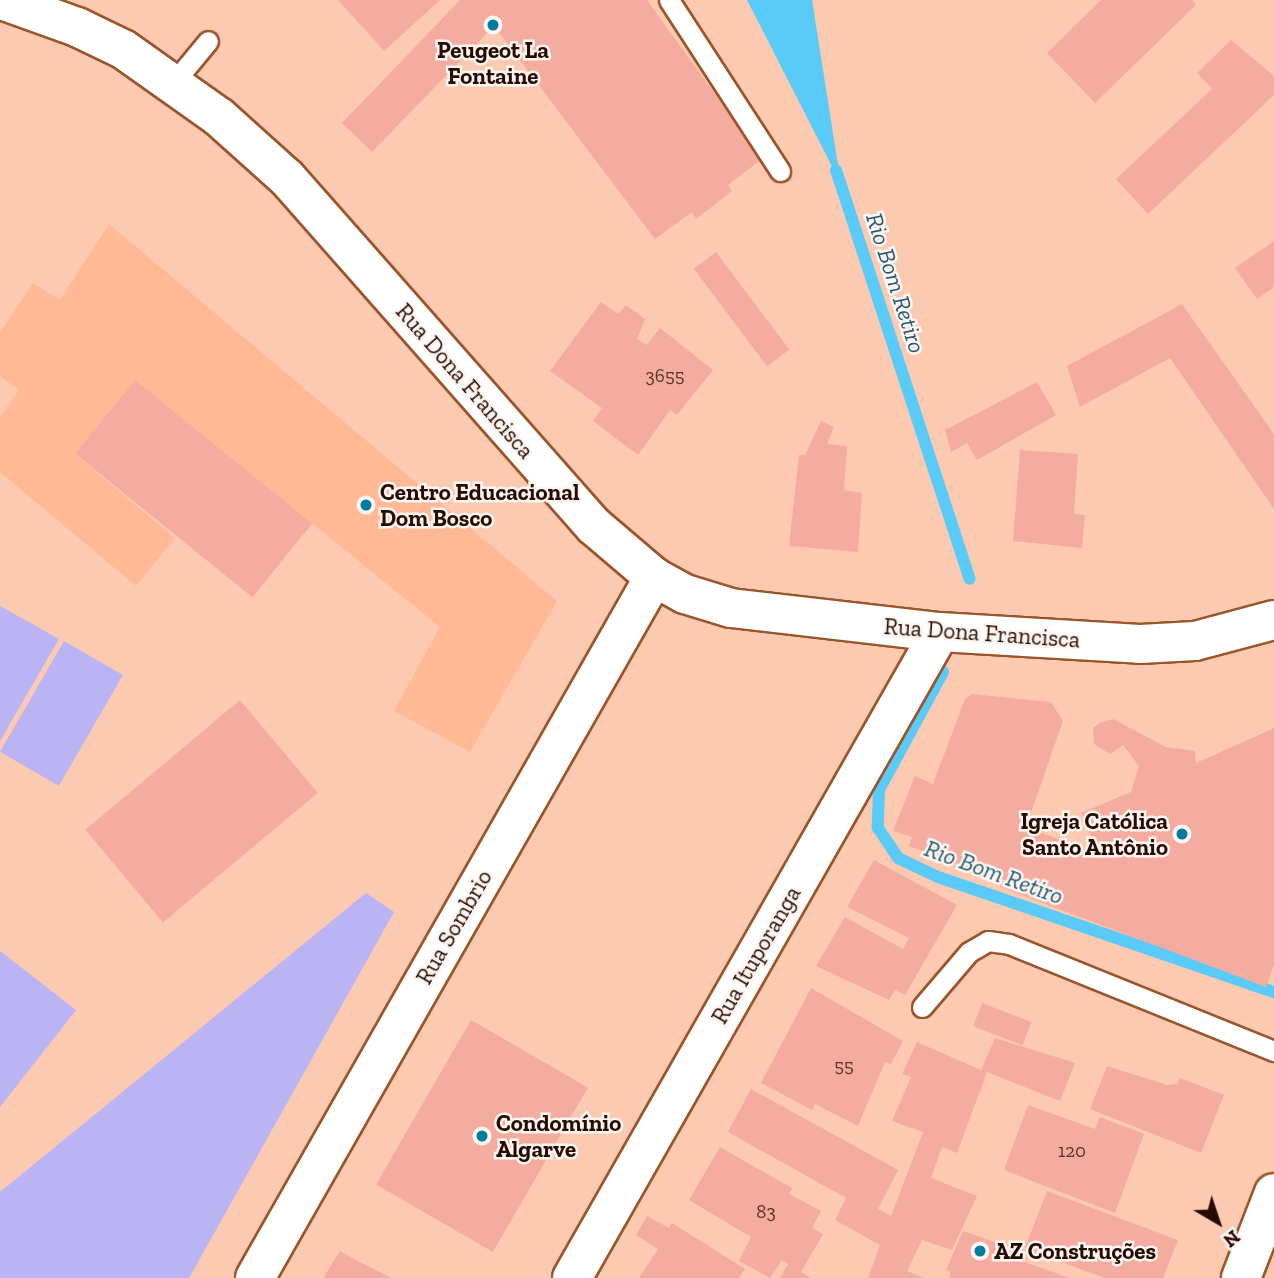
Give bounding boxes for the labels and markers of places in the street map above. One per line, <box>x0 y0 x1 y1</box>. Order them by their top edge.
marker: Peugeot La Fontaine <box>485 17 501 33</box>
place label: Peugeot La Fontaine <box>437 36 549 90</box>
place label: Centro Educacional Dom Bosco <box>380 478 579 532</box>
marker: Centro Educacional Dom Bosco <box>358 497 374 513</box>
place label: Igreja Católica Santo Antônio <box>1020 807 1168 861</box>
marker: Igreja Católica Santo Antônio <box>1174 826 1190 842</box>
place label: Condomínio Algarve <box>496 1109 621 1163</box>
marker: Condomínio Algarve <box>474 1128 490 1144</box>
place label: AZ Construções <box>994 1237 1156 1265</box>
marker: AZ Construções <box>972 1243 988 1259</box>

